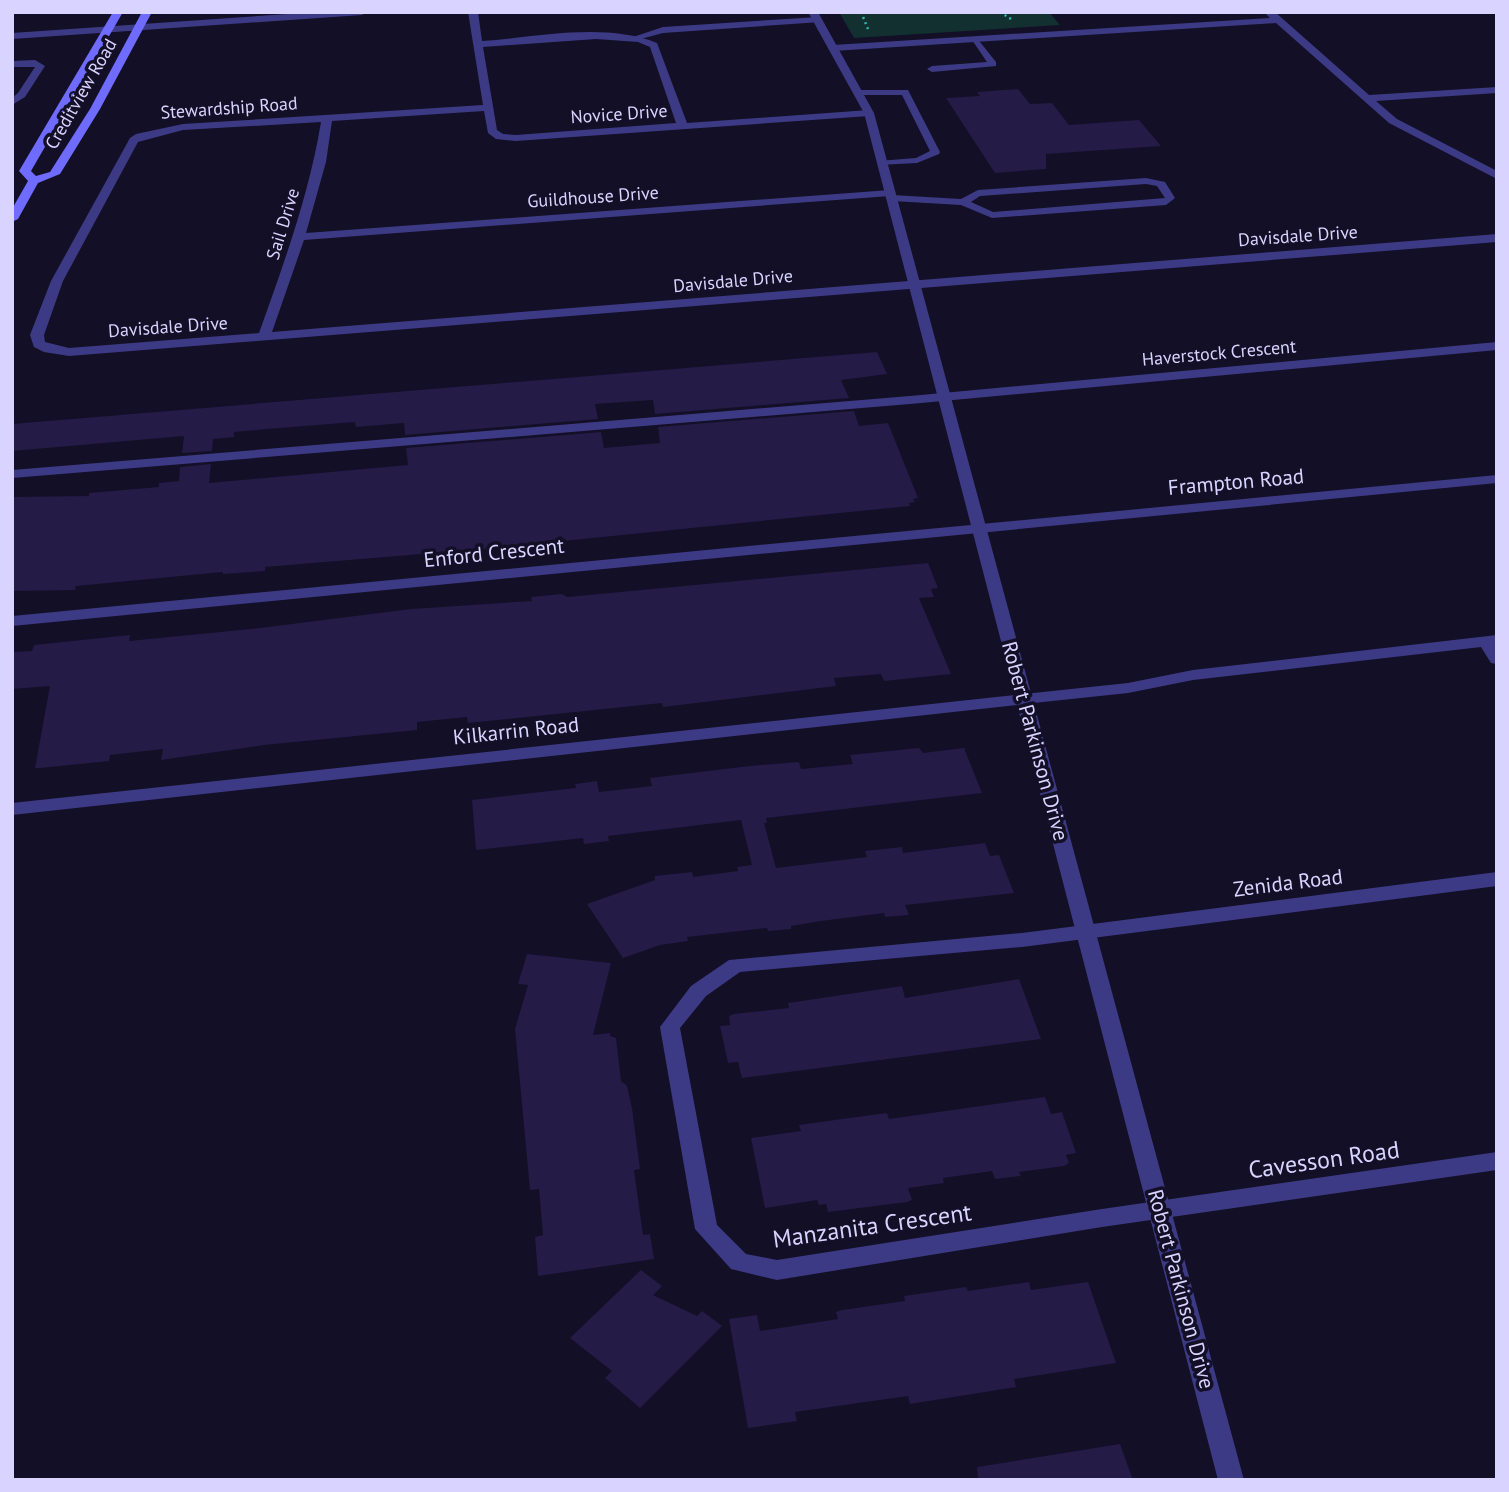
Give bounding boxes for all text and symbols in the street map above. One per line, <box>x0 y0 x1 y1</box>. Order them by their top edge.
street label: Creditview Road <box>40 34 122 153</box>
street label: Stewardship Road <box>160 91 298 124</box>
street label: Novice Drive <box>570 99 668 128</box>
street label: Guildhouse Drive <box>527 180 659 213</box>
street label: Sail Drive <box>261 185 304 262</box>
street label: Davisdale Drive <box>1237 220 1359 251</box>
street label: Davisdale Drive <box>672 264 794 297</box>
street label: Davisdale Drive <box>107 311 229 342</box>
street label: Haverstock Crescent <box>1141 334 1297 371</box>
street label: Frampton Road <box>1167 462 1305 501</box>
street label: Enford Crescent <box>422 532 566 573</box>
street label: Robert Parkinson Drive <box>996 638 1075 843</box>
street label: Kilkarrin Road <box>452 710 580 751</box>
street label: Zenida Road <box>1232 862 1344 903</box>
street label: Cavesson Road <box>1246 1134 1401 1185</box>
street label: Robert Parkinson Drive <box>1142 1186 1221 1391</box>
street label: Manzanita Crescent <box>771 1196 973 1255</box>

